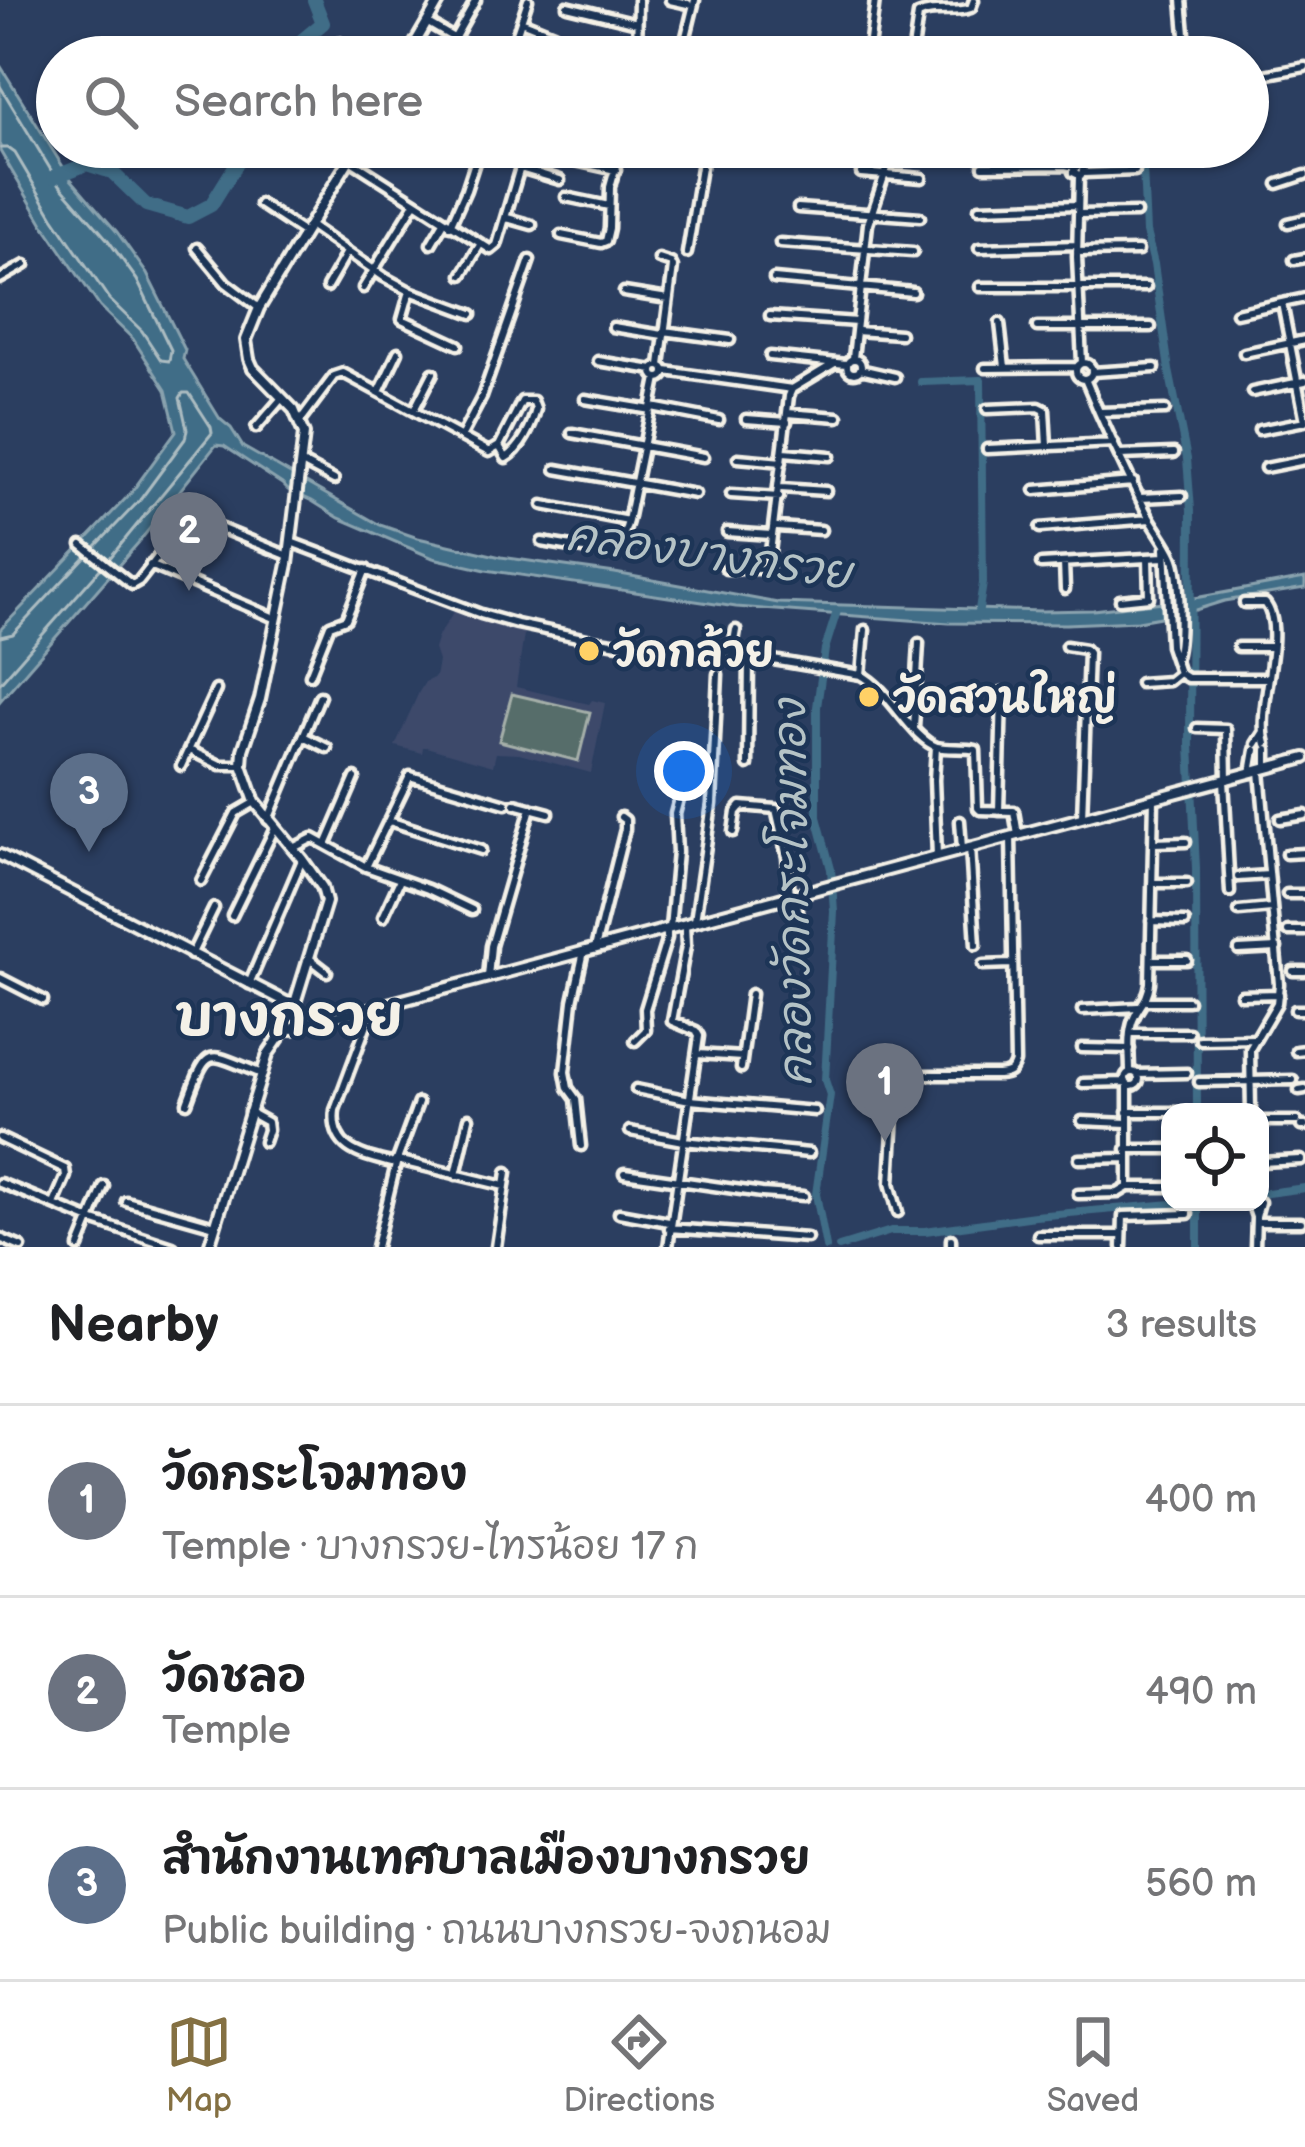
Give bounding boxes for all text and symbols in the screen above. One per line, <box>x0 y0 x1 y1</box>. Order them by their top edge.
search box <box>36 36 1269 168</box>
icon: search <box>78 69 144 135</box>
text: Search here <box>174 75 423 130</box>
pin: 2 <box>150 492 228 591</box>
water label: คลองบางกรวย <box>563 508 857 603</box>
place label: วัดกล้วย <box>613 624 774 679</box>
marker: วัดกล้วย <box>576 638 602 664</box>
place label: วัดสวนใหญ่ <box>893 669 1116 725</box>
marker: วัดสวนใหญ่ <box>856 684 882 710</box>
water label: คลองวัดกระโจมทอง <box>760 697 825 1087</box>
your location <box>654 741 714 801</box>
pin: 3 <box>50 753 128 852</box>
district label: บางกรวย <box>175 986 403 1051</box>
pin: 1 <box>846 1043 924 1142</box>
map controls <box>1161 1103 1269 1211</box>
button: locate <box>1161 1103 1269 1211</box>
text: Nearby <box>48 1295 219 1356</box>
text: 3 results <box>1105 1302 1257 1349</box>
text: วัดกระโจมทอง <box>162 1448 467 1503</box>
text: 1 <box>79 1477 95 1524</box>
text: 400 m <box>1145 1477 1257 1524</box>
text: Temple · บางกรวย-ไทรน้อย 17 ก <box>162 1524 699 1571</box>
text: วัดชลอ <box>162 1650 306 1705</box>
text: 2 <box>75 1669 99 1716</box>
text: 490 m <box>1145 1669 1257 1716</box>
text: Temple <box>162 1708 291 1755</box>
text: สำนักงานเทศบาลเมืองบางกรวย <box>162 1832 810 1887</box>
text: 3 <box>76 1861 98 1908</box>
text: 560 m <box>1145 1861 1257 1908</box>
text: Public building · ถนนบางกรวย-จงถนอม <box>162 1908 831 1955</box>
tab: Map <box>166 2009 232 2121</box>
tab: Directions <box>563 2009 715 2121</box>
tab: Saved <box>1047 2009 1139 2121</box>

